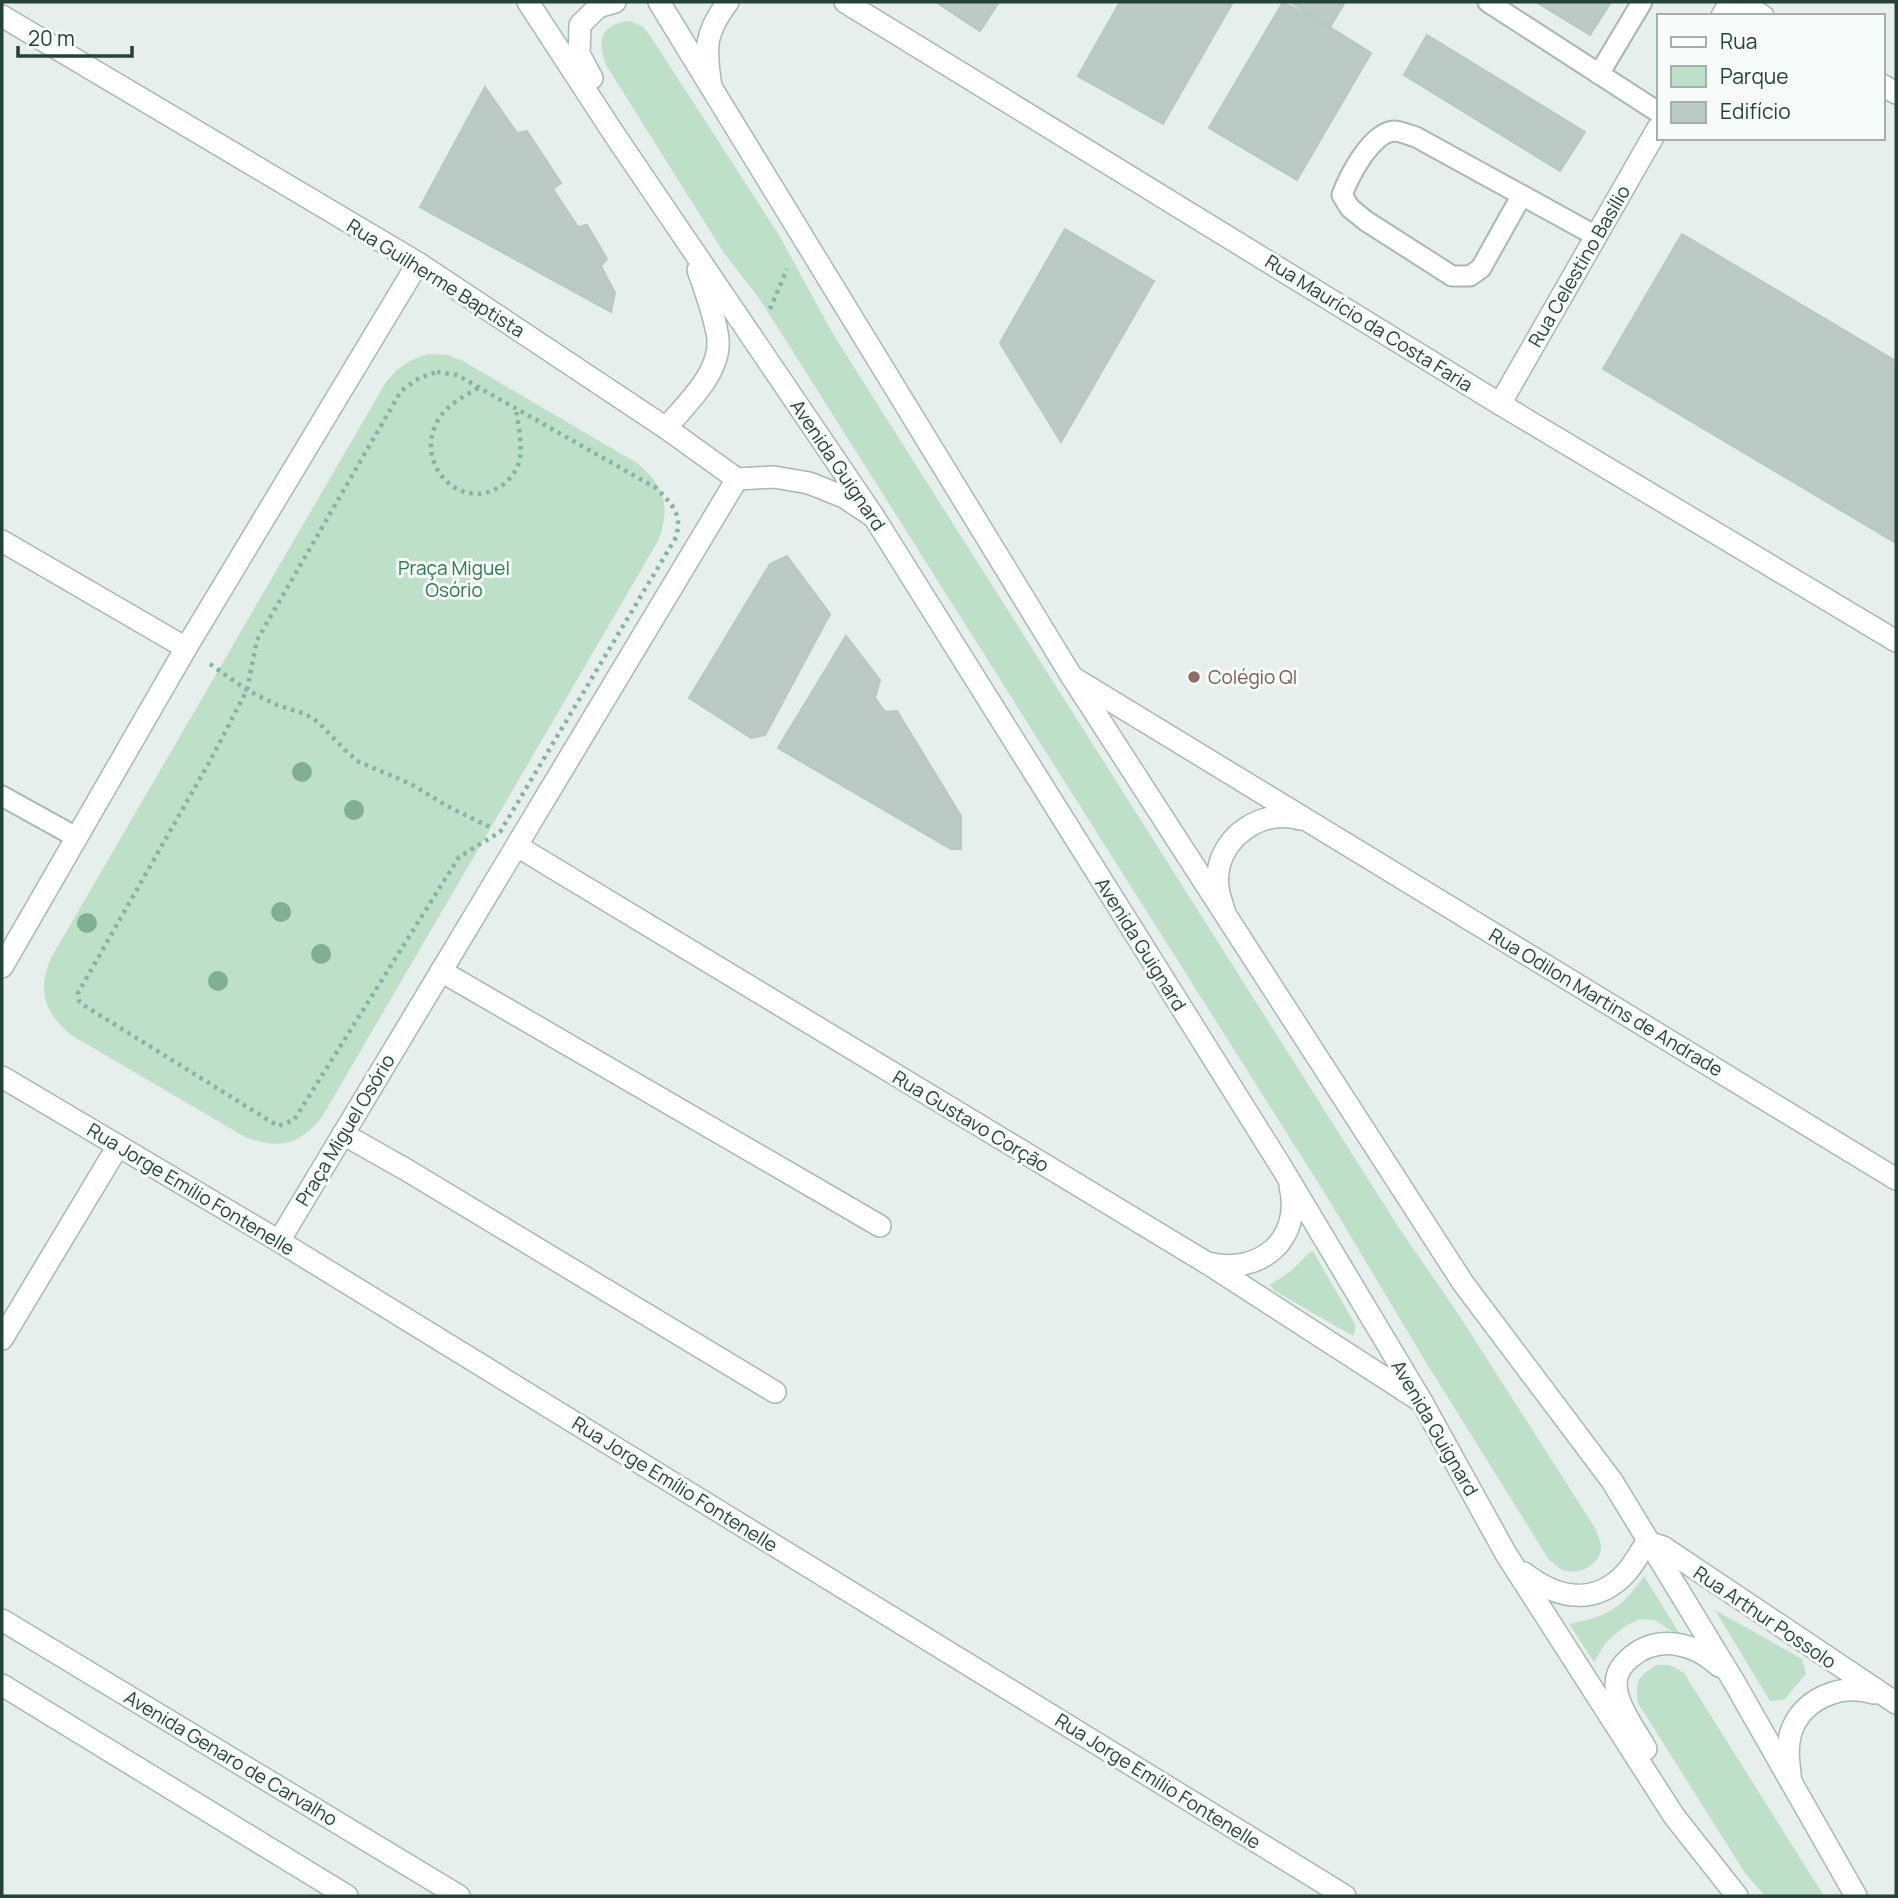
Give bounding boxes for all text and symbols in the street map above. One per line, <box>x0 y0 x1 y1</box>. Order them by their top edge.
scale bar <box>18 14 131 58</box>
legend <box>1657 14 1884 140</box>
text: 20 m <box>28 24 75 52</box>
text: Rua <box>1720 27 1757 55</box>
text: Parque <box>1720 62 1789 90</box>
text: Edifício <box>1720 97 1791 125</box>
street label: Rua Celestino Basílio <box>1522 180 1636 352</box>
street label: Rua Guilherme Baptista <box>342 213 530 343</box>
street label: Rua Maurício da Costa Faria <box>1260 248 1478 398</box>
street label: Avenida Guignard <box>784 394 892 536</box>
park label: Praça Miguel Osório <box>398 555 510 603</box>
place label: Colégio QI <box>1208 664 1297 690</box>
marker: Colégio QI <box>1186 669 1202 685</box>
street label: Avenida Guignard <box>1089 872 1193 1016</box>
street label: Rua Odilon Martins de Andrade <box>1484 922 1728 1082</box>
street label: Praça Miguel Osório <box>289 1049 401 1211</box>
street label: Rua Gustavo Corção <box>888 1064 1054 1178</box>
street label: Rua Jorge Emílio Fontenelle <box>82 1117 300 1261</box>
street label: Avenida Guignard <box>1386 1355 1484 1501</box>
street label: Rua Jorge Emílio Fontenelle <box>567 1410 783 1558</box>
street label: Rua Arthur Possolo <box>1689 1560 1841 1674</box>
street label: Avenida Genaro de Carvalho <box>120 1684 342 1832</box>
street label: Rua Jorge Emílio Fontenelle <box>1050 1707 1266 1855</box>

